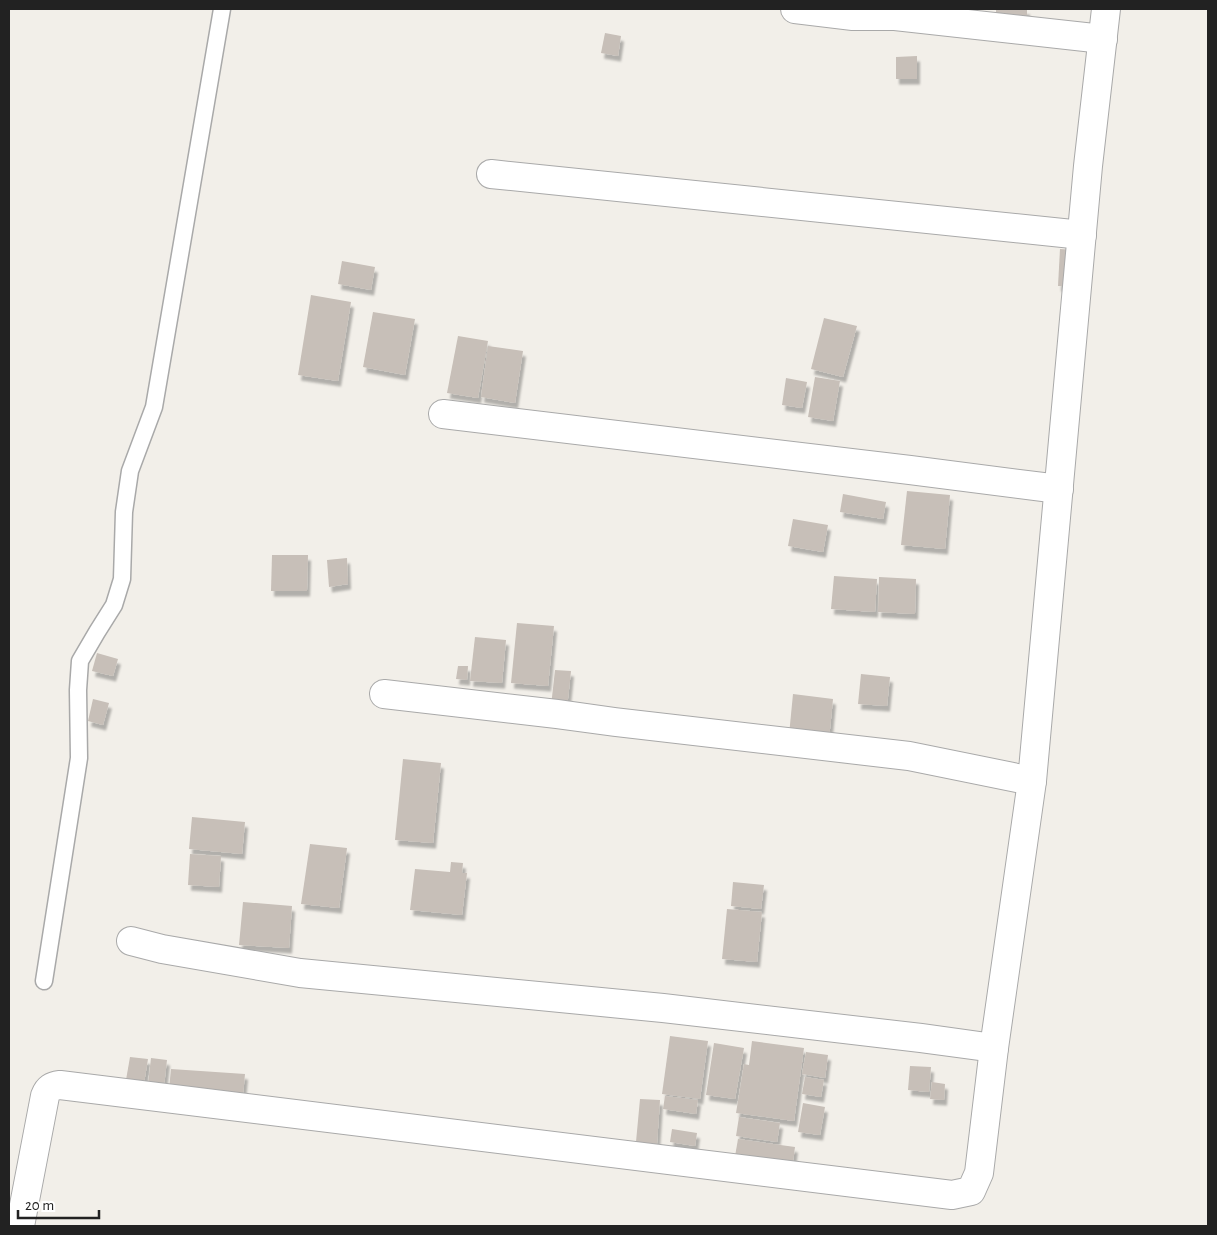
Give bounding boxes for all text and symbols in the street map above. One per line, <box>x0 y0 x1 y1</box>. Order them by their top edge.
scale bar <box>18 1188 99 1220</box>
text: 20 m <box>25 1198 54 1213</box>

